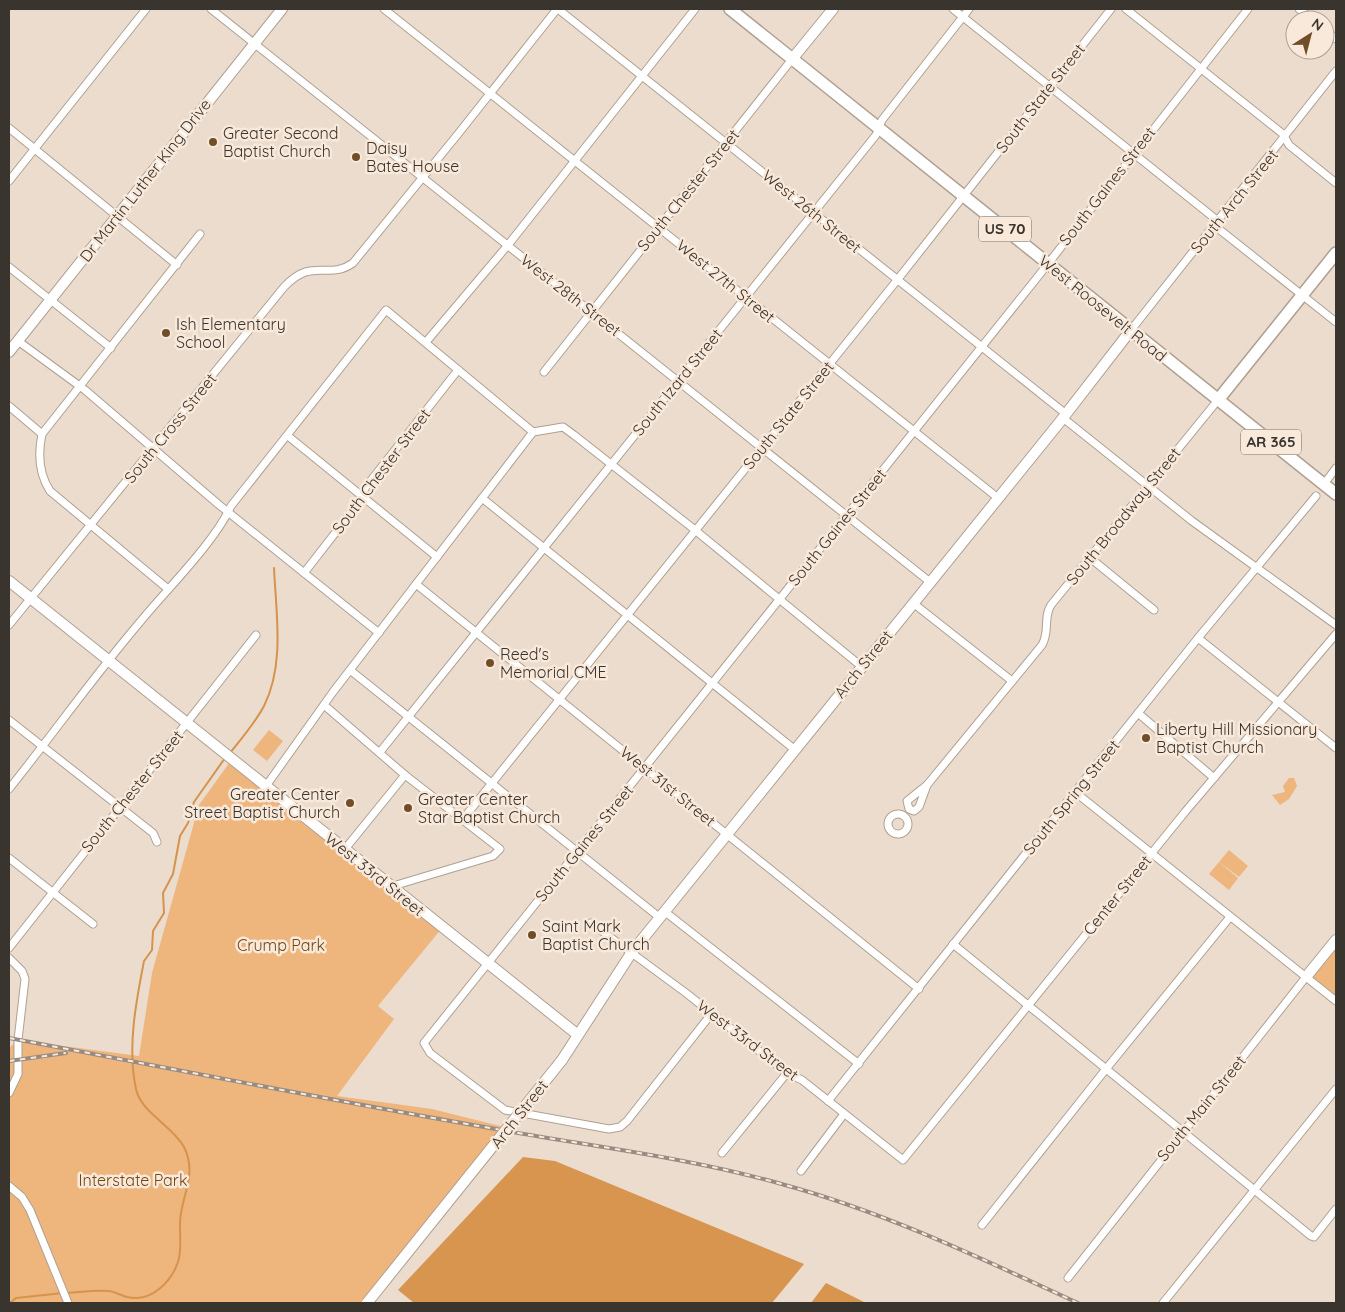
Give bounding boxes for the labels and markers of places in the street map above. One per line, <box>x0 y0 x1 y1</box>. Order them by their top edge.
place label: Greater Second Baptist Church <box>223 123 339 161</box>
marker: Greater Second Baptist Church <box>207 136 219 148</box>
place label: Daisy Bates House <box>366 138 459 176</box>
marker: Daisy Bates House <box>350 151 362 163</box>
place label: Ish Elementary School <box>176 314 286 352</box>
marker: Ish Elementary School <box>160 327 172 339</box>
place label: Reed's Memorial CME <box>500 644 607 682</box>
marker: Reed's Memorial CME <box>484 657 496 669</box>
place label: Liberty Hill Missionary Baptist Church <box>1156 719 1317 757</box>
marker: Liberty Hill Missionary Baptist Church <box>1140 732 1152 744</box>
place label: Greater Center Street Baptist Church <box>184 784 340 822</box>
place label: Greater Center Star Baptist Church <box>418 789 560 827</box>
marker: Greater Center Street Baptist Church <box>344 797 356 809</box>
marker: Greater Center Star Baptist Church <box>402 802 414 814</box>
place label: Saint Mark Baptist Church <box>542 916 650 954</box>
marker: Saint Mark Baptist Church <box>526 929 538 941</box>

